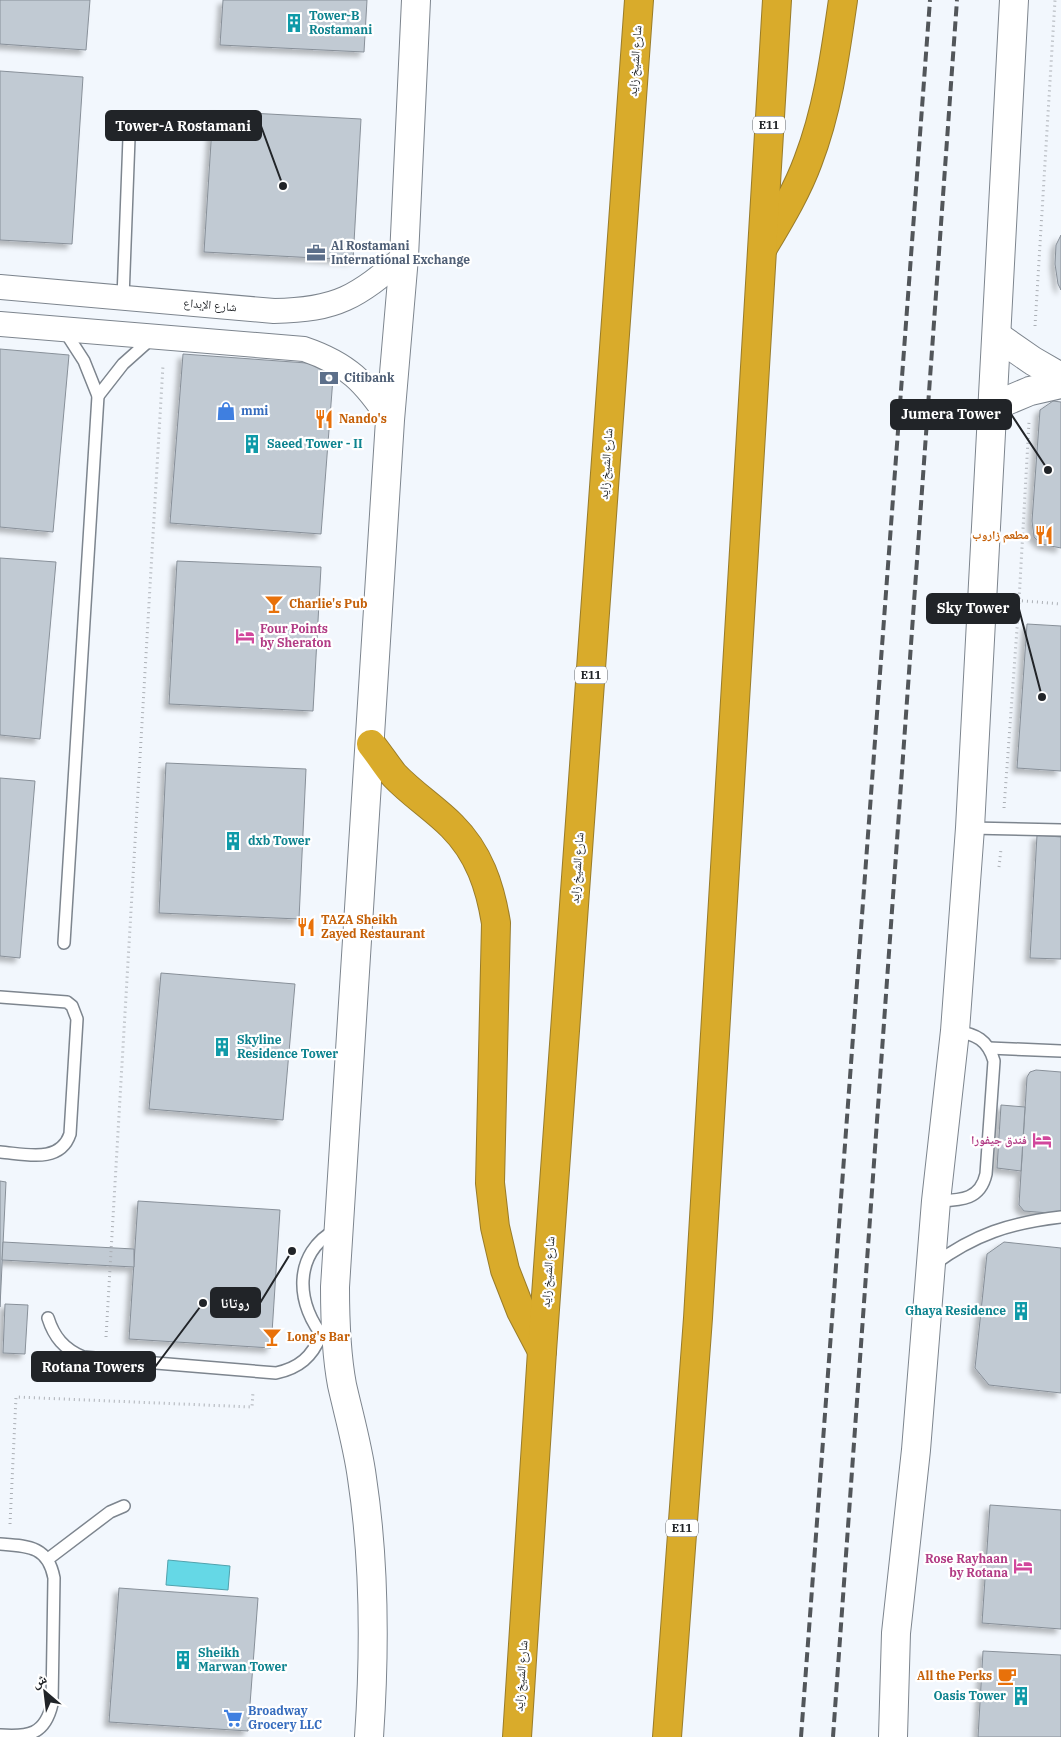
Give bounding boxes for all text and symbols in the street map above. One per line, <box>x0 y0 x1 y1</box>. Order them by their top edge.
place label: Tower-B Rostamani <box>309 8 372 37</box>
building icon: Tower-B Rostamani <box>283 12 305 34</box>
street label: شارع الشيخ زايد <box>625 25 645 97</box>
callout: Tower-A Rostamani <box>106 111 261 140</box>
road number: E11 <box>753 116 785 134</box>
text: Tower-A Rostamani <box>115 117 251 135</box>
place label: Al Rostamani International Exchange <box>331 238 470 267</box>
office icon: Al Rostamani International Exchange <box>305 242 327 264</box>
street label: شارع الإبداع <box>183 295 238 315</box>
bank icon: Citibank <box>318 367 340 389</box>
place label: Citibank <box>344 370 395 385</box>
shop icon: mmi <box>215 400 237 422</box>
callout: Jumera Tower <box>891 400 1011 429</box>
place label: mmi <box>241 403 268 418</box>
text: Jumera Tower <box>901 405 1001 423</box>
restaurant icon: Nando's <box>313 408 335 430</box>
place label: Nando's <box>339 411 387 426</box>
street label: شارع الشيخ زايد <box>596 428 616 500</box>
building icon: Saeed Tower - II <box>241 433 263 455</box>
place label: Saeed Tower - II <box>267 436 363 451</box>
restaurant icon: مطعم زاروب <box>1033 524 1055 546</box>
place label: مطعم زاروب <box>972 527 1029 543</box>
bar icon: Charlie's Pub <box>263 593 285 615</box>
callout: Sky Tower <box>927 594 1019 623</box>
place label: Charlie's Pub <box>289 596 368 611</box>
text: Sky Tower <box>937 599 1009 617</box>
place label: Four Points by Sheraton <box>260 621 331 650</box>
hotel icon: Four Points by Sheraton <box>234 625 256 647</box>
road number: E11 <box>575 666 607 684</box>
building icon: dxb Tower <box>222 830 244 852</box>
street label: شارع الشيخ زايد <box>567 832 587 904</box>
place label: dxb Tower <box>248 833 311 848</box>
place label: TAZA Sheikh Zayed Restaurant <box>321 912 426 941</box>
restaurant icon: TAZA Sheikh Zayed Restaurant <box>295 916 317 938</box>
place label: Skyline Residence Tower <box>237 1032 338 1061</box>
building icon: Skyline Residence Tower <box>211 1036 233 1058</box>
hotel icon: فندق جيفورا <box>1031 1129 1053 1151</box>
place label: فندق جيفورا <box>971 1132 1027 1148</box>
street label: شارع الشيخ زايد <box>538 1236 558 1308</box>
callout: روتانا <box>211 1288 260 1317</box>
text: روتانا <box>221 1294 249 1312</box>
building icon: Ghaya Residence <box>1010 1300 1032 1322</box>
place label: Ghaya Residence <box>905 1303 1006 1318</box>
bar icon: Long's Bar <box>261 1326 283 1348</box>
place label: Long's Bar <box>287 1329 350 1344</box>
callout: Rotana Towers <box>32 1352 155 1381</box>
text: Rotana Towers <box>42 1358 144 1376</box>
road number: E11 <box>666 1520 698 1536</box>
place label: Rose Rayhaan by Rotana <box>925 1551 1008 1580</box>
hotel icon: Rose Rayhaan by Rotana <box>1012 1555 1034 1577</box>
street label: شارع الشيخ زايد <box>511 1640 531 1712</box>
place label: Sheikh Marwan Tower <box>198 1645 287 1674</box>
building icon: Sheikh Marwan Tower <box>172 1649 194 1671</box>
cafe icon: All the Perks <box>996 1665 1018 1687</box>
north arrow <box>20 1667 70 1717</box>
place label: All the Perks <box>917 1668 992 1683</box>
text: ش <box>28 1669 50 1692</box>
building icon: Oasis Tower <box>1010 1685 1032 1707</box>
place label: Oasis Tower <box>933 1688 1006 1703</box>
place label: Broadway Grocery LLC <box>248 1703 322 1732</box>
supermarket icon: Broadway Grocery LLC <box>222 1707 244 1729</box>

